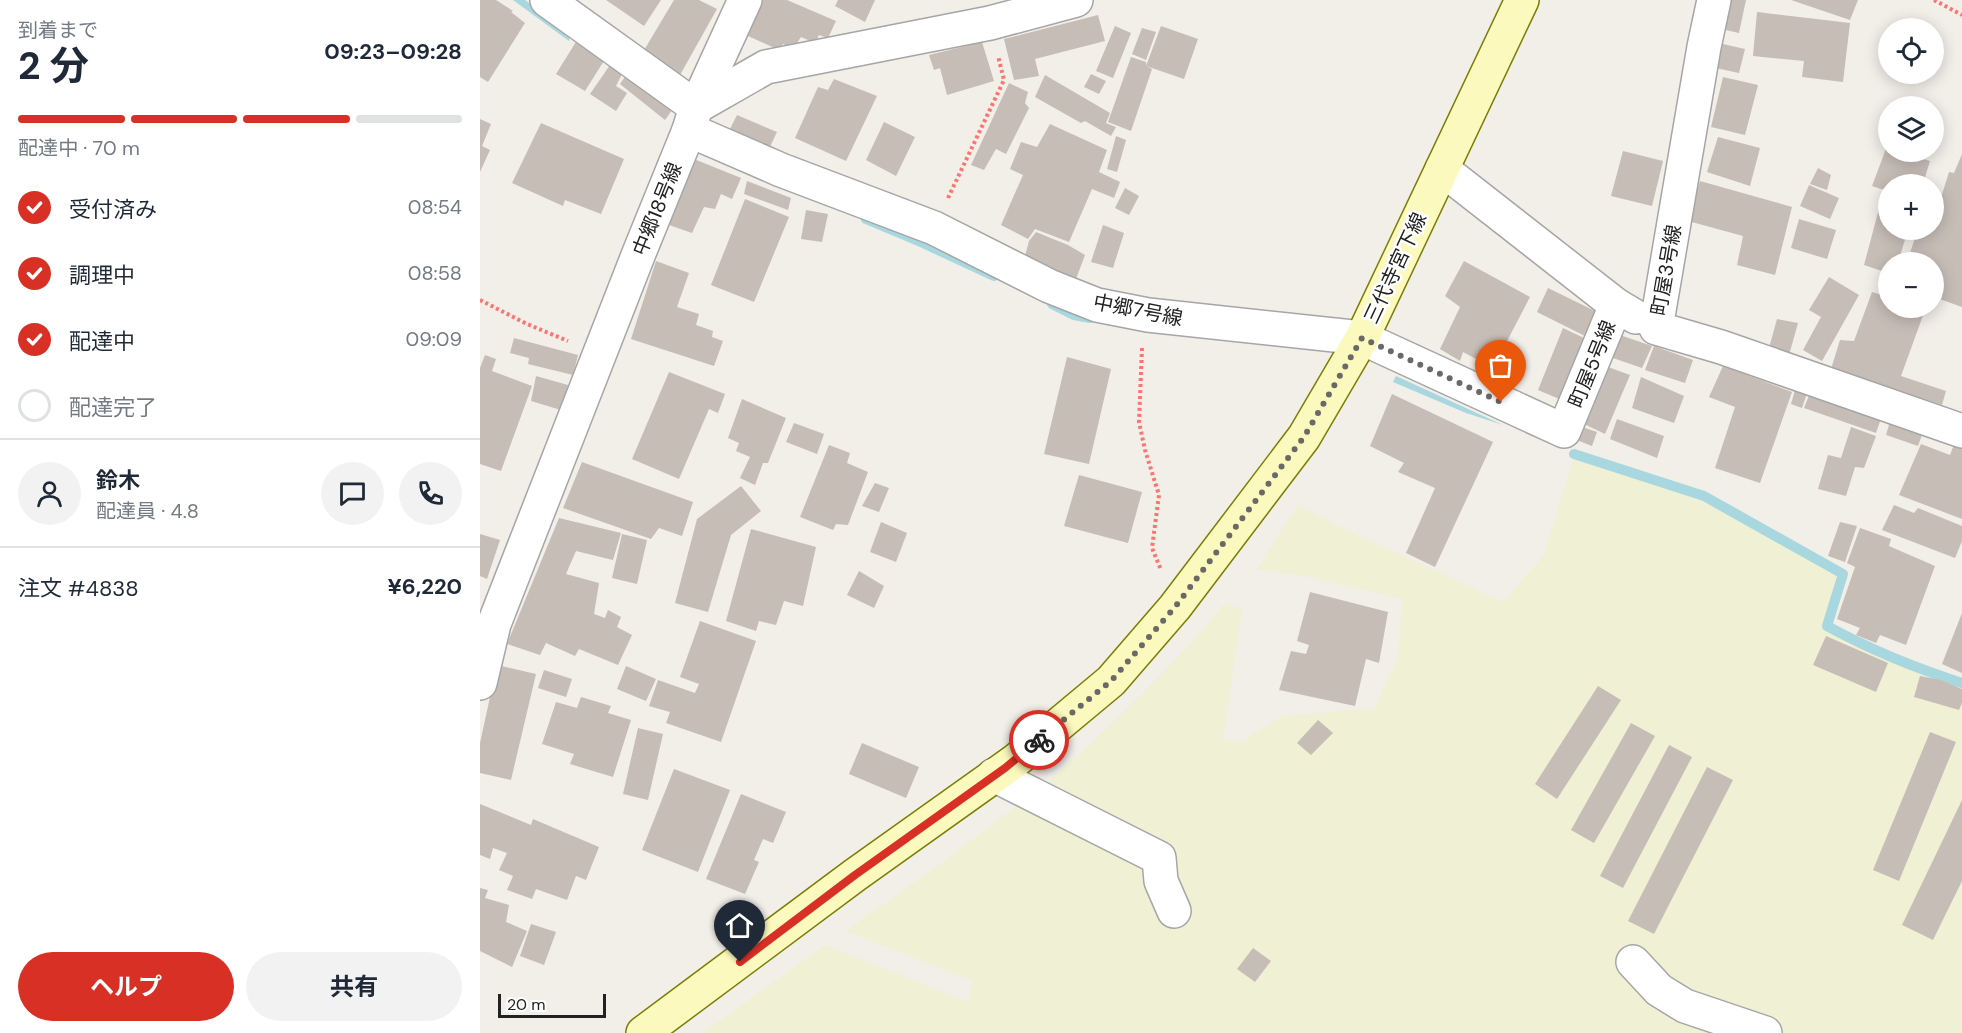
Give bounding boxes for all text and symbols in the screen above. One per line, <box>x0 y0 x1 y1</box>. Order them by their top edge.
text: 到着まで <box>18 17 98 43</box>
map controls <box>1878 18 1944 318</box>
button: locate <box>1878 18 1944 84</box>
text: 09:23–09:28 <box>324 37 462 66</box>
text: 2 分 <box>18 40 89 91</box>
button: layers <box>1878 96 1944 162</box>
text: 配達中 · 70 m <box>18 135 140 161</box>
street label: 中郷18号線 <box>627 159 687 259</box>
button: + <box>1878 174 1944 240</box>
icon: check <box>18 191 51 224</box>
text: 08:54 <box>408 194 462 220</box>
text: 受付済み <box>69 195 157 224</box>
street label: 三代寺宮下線 <box>1358 208 1432 328</box>
street label: 町屋3号線 <box>1645 223 1687 317</box>
button: − <box>1878 252 1944 318</box>
icon: check <box>18 257 51 290</box>
text: 08:58 <box>408 260 462 286</box>
text: 調理中 <box>69 261 135 290</box>
street label: 中郷7号線 <box>1091 289 1185 331</box>
street label: 町屋5号線 <box>1563 316 1621 412</box>
icon: check <box>18 323 51 356</box>
text: 09:09 <box>405 326 462 352</box>
text: 配達中 <box>69 327 135 356</box>
pin <box>1475 340 1526 402</box>
icon: bag <box>1484 349 1517 382</box>
text: 配達完了 <box>69 393 157 422</box>
button: person <box>18 462 81 525</box>
button: chat <box>321 462 384 525</box>
button: phone <box>399 462 462 525</box>
text: 鈴木 <box>96 466 140 495</box>
text: 配達員 · 4.8 <box>96 498 199 524</box>
text: ¥6,220 <box>388 572 462 601</box>
text: 注文 #4838 <box>18 574 139 603</box>
courier <box>1009 710 1069 770</box>
icon: bike <box>1023 724 1056 757</box>
pin <box>714 900 765 962</box>
icon: home <box>723 909 756 942</box>
button: ヘルプ <box>18 952 234 1021</box>
button: 共有 <box>246 952 462 1021</box>
scale bar <box>498 991 606 1018</box>
text: 20 m <box>507 994 546 1015</box>

